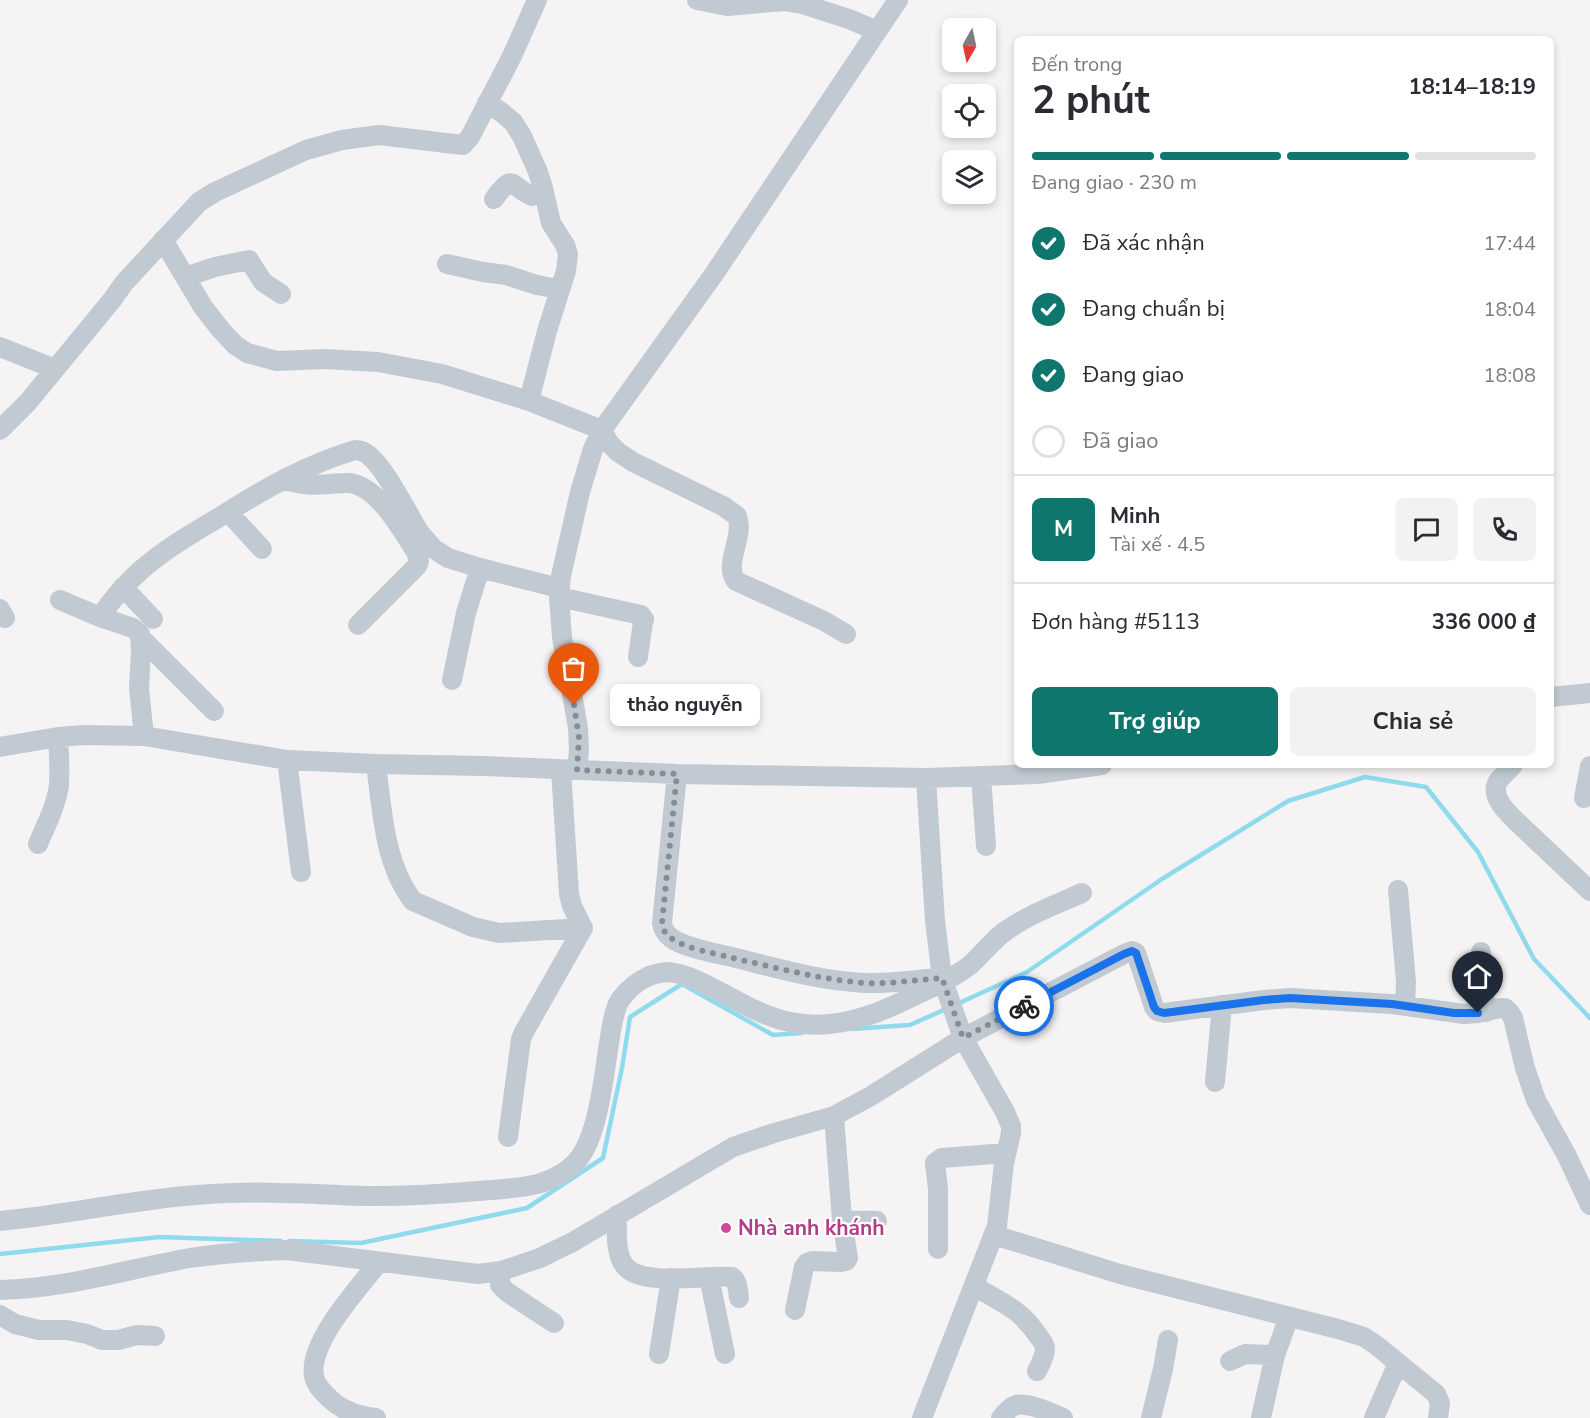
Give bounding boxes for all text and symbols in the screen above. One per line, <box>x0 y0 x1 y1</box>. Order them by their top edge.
north arrow <box>942 18 996 72</box>
map controls <box>942 18 996 204</box>
text: Đến trong <box>1032 51 1122 78</box>
text: 18:14–18:19 <box>1408 72 1536 102</box>
text: 2 phút <box>1032 74 1150 127</box>
button: locate <box>942 84 996 138</box>
button: layers <box>942 150 996 204</box>
text: Đang giao · 230 m <box>1032 169 1197 196</box>
icon: check <box>1032 227 1065 260</box>
text: Đã xác nhận <box>1083 228 1205 258</box>
text: 17:44 <box>1483 230 1536 257</box>
icon: check <box>1032 293 1065 326</box>
text: Đang chuẩn bị <box>1083 294 1225 324</box>
text: 18:04 <box>1483 296 1536 323</box>
icon: check <box>1032 359 1065 392</box>
text: Đang giao <box>1083 360 1184 390</box>
text: 18:08 <box>1483 362 1536 389</box>
text: Đã giao <box>1083 426 1159 456</box>
button: chat <box>1395 498 1458 561</box>
button: phone <box>1473 498 1536 561</box>
text: Minh <box>1110 501 1160 531</box>
text: M <box>1054 514 1073 544</box>
text: Tài xế · 4.5 <box>1110 531 1205 558</box>
text: Đơn hàng #5113 <box>1032 607 1200 637</box>
text: 336 000 ₫ <box>1432 607 1536 637</box>
pin <box>548 643 599 705</box>
icon: bag <box>557 652 590 685</box>
callout: thảo nguyễn <box>610 684 760 726</box>
button: Trợ giúp <box>1032 687 1278 756</box>
button: Chia sẻ <box>1290 687 1536 756</box>
text: thảo nguyễn <box>627 691 743 718</box>
pin <box>1452 951 1503 1013</box>
icon: home <box>1461 960 1494 993</box>
courier <box>994 976 1054 1036</box>
icon: bike <box>1008 990 1041 1023</box>
place label: Nhà anh khánh <box>738 1214 884 1242</box>
marker: Nhà anh khánh <box>719 1221 733 1235</box>

